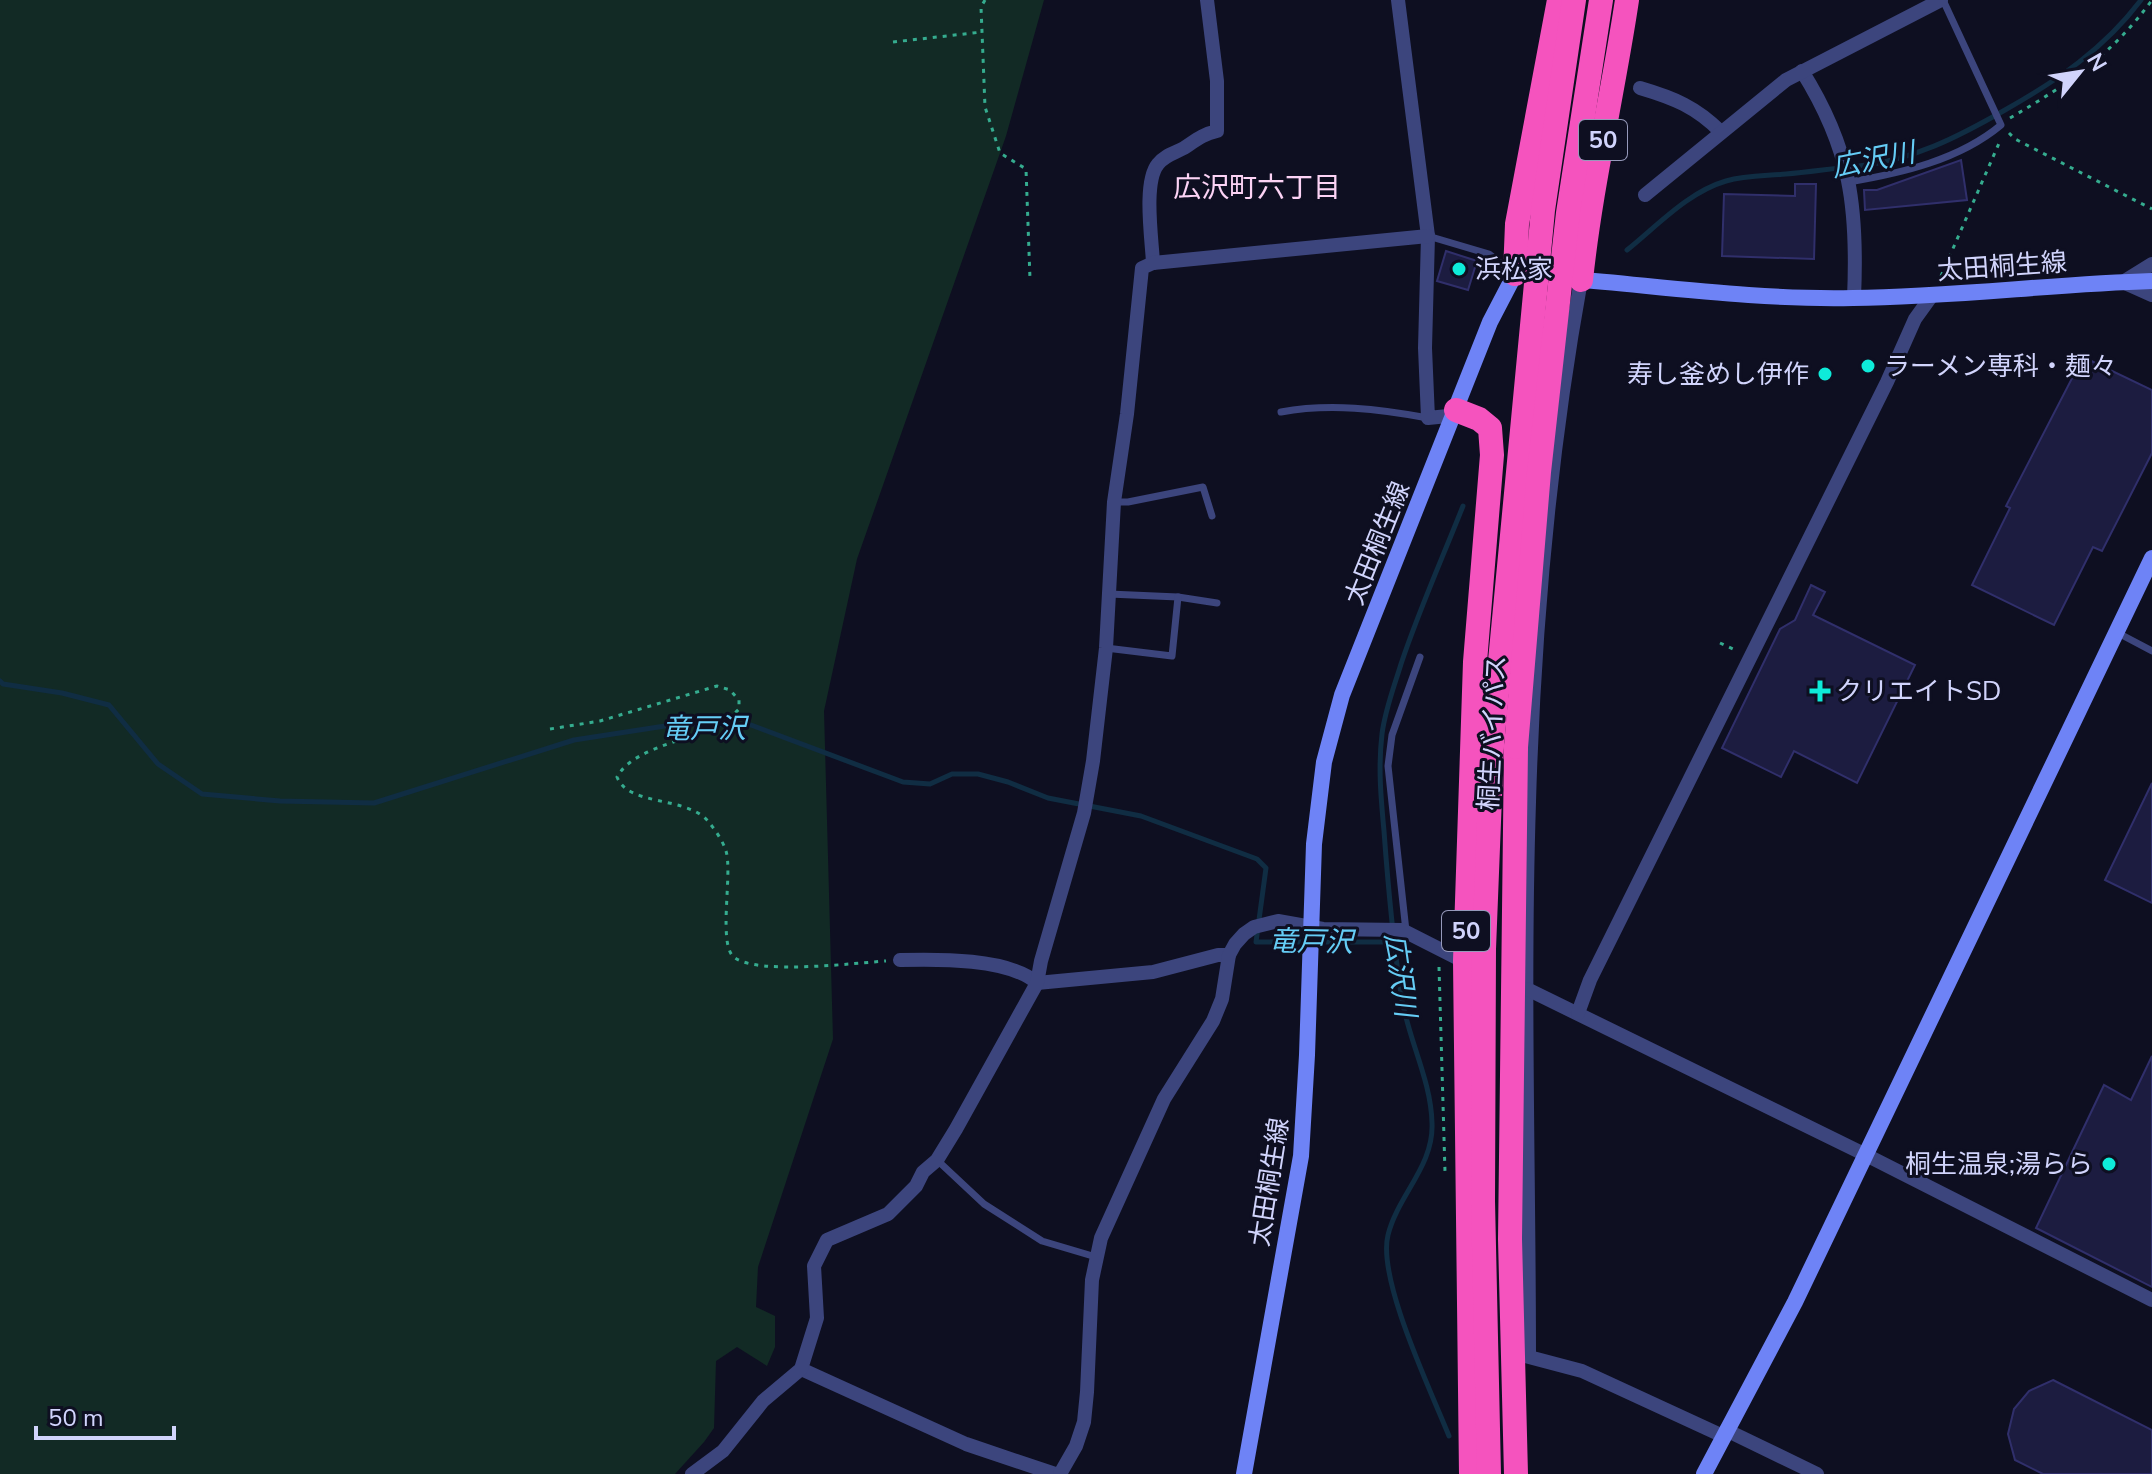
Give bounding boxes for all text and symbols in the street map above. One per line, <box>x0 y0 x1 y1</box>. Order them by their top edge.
north arrow <box>2040 32 2120 112</box>
text: N <box>2079 48 2114 77</box>
road number: 50 <box>1579 120 1627 160</box>
water label: 広沢川 <box>1828 133 1921 187</box>
district label: 広沢町六丁目 <box>1173 169 1341 207</box>
street label: 太田桐生線 <box>1936 245 2068 288</box>
place label: 浜松家 <box>1475 252 1553 287</box>
marker: 浜松家 <box>1450 260 1468 278</box>
place label: ラーメン専科・麺々 <box>1884 349 2117 384</box>
place label: 寿し釜めし伊作 <box>1627 357 1809 392</box>
marker: ラーメン専科・麺々 <box>1859 357 1877 375</box>
marker: 寿し釜めし伊作 <box>1816 365 1834 383</box>
street label: 太田桐生線 <box>1337 476 1418 610</box>
street label: 桐生バイパス <box>1471 654 1514 812</box>
place label: クリエイトSD <box>1836 674 2001 709</box>
marker: クリエイトSD <box>1811 682 1829 700</box>
water label: 竜戸沢 <box>662 710 750 748</box>
road number: 50 <box>1442 911 1490 951</box>
water label: 竜戸沢 <box>1269 922 1357 962</box>
water label: 広沢川 <box>1375 931 1425 1022</box>
street label: 太田桐生線 <box>1242 1115 1297 1249</box>
place label: 桐生温泉;湯らら <box>1905 1147 2093 1182</box>
marker: 桐生温泉;湯らら <box>2100 1155 2118 1173</box>
scale bar <box>36 1390 174 1440</box>
text: 50 m <box>48 1402 104 1434</box>

